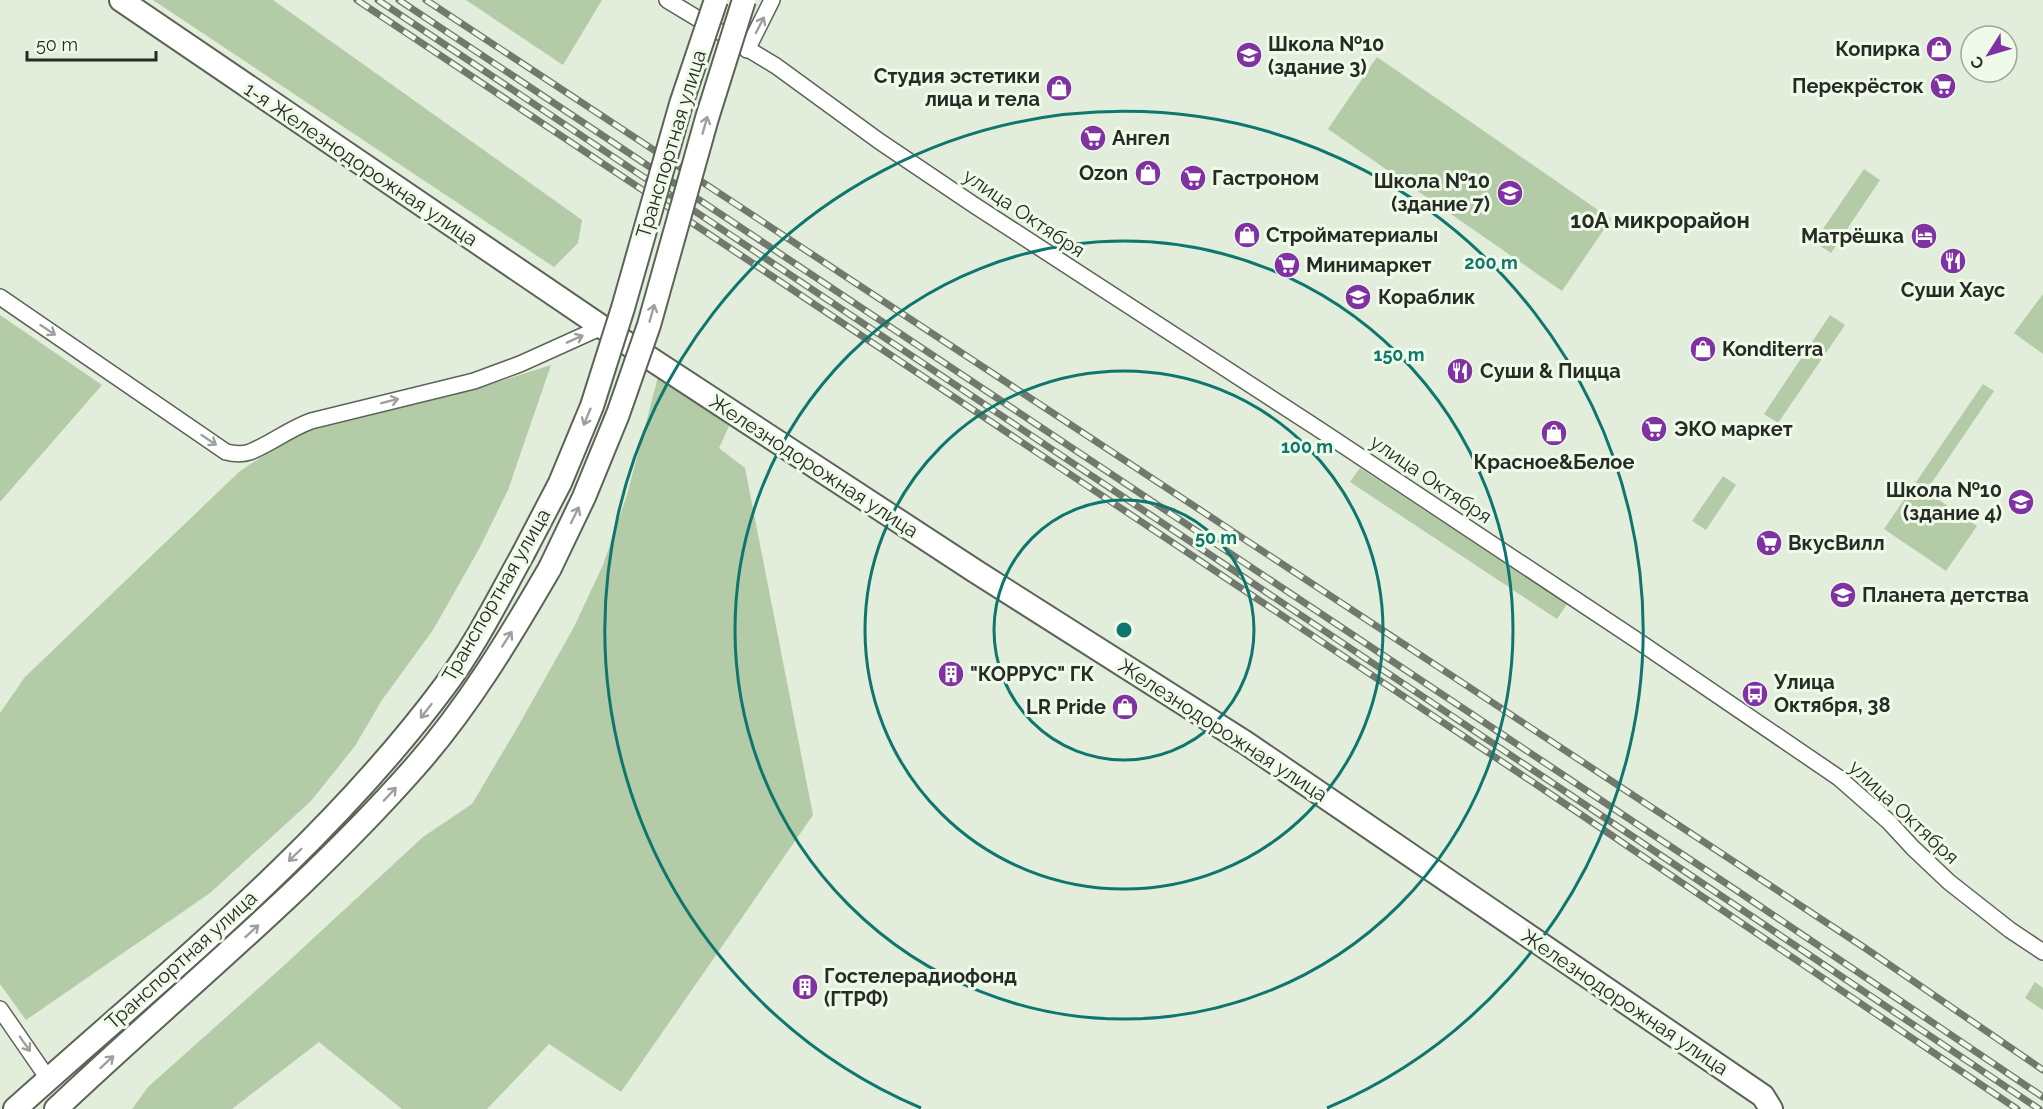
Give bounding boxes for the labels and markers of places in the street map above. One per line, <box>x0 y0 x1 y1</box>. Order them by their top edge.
place label: Школа №10 (здание 3) <box>1268 32 1384 79</box>
shop icon: Копирка <box>1924 34 1954 64</box>
place label: Копирка <box>1835 37 1920 61</box>
school or university icon: Школа №10 (здание 3) <box>1234 40 1264 70</box>
place label: Студия эстетики лица и тела <box>874 64 1040 111</box>
supermarket icon: Перекрёсток <box>1928 71 1958 101</box>
shop icon: Студия эстетики лица и тела <box>1044 73 1074 103</box>
place label: Перекрёсток <box>1792 74 1924 98</box>
supermarket icon: Ангел <box>1078 123 1108 153</box>
place label: Ангел <box>1112 126 1170 150</box>
shop icon: Ozon <box>1133 158 1163 188</box>
place label: Ozon <box>1079 161 1128 185</box>
supermarket icon: Гастроном <box>1178 163 1208 193</box>
place label: Гастроном <box>1212 166 1319 190</box>
place label: Школа №10 (здание 7) <box>1374 169 1490 216</box>
school or university icon: Школа №10 (здание 7) <box>1495 178 1525 208</box>
shop icon: Стройматериалы <box>1232 220 1262 250</box>
hotel icon: Матрёшка <box>1909 221 1939 251</box>
place label: Стройматериалы <box>1266 223 1438 247</box>
place label: Матрёшка <box>1801 224 1904 248</box>
restaurant icon: Суши Хаус <box>1938 246 1968 276</box>
supermarket icon: Минимаркет <box>1272 250 1302 280</box>
place label: Минимаркет <box>1306 253 1431 277</box>
place label: Суши Хаус <box>1901 278 2005 302</box>
school or university icon: Кораблик <box>1343 282 1373 312</box>
place label: Кораблик <box>1378 285 1475 309</box>
shop icon: Konditerra <box>1688 334 1718 364</box>
place label: Konditerra <box>1722 337 1823 361</box>
restaurant icon: Суши & Пицца <box>1445 356 1475 386</box>
place label: Суши & Пицца <box>1480 359 1621 383</box>
supermarket icon: ЭКО маркет <box>1639 414 1669 444</box>
place label: ЭКО маркет <box>1674 417 1793 441</box>
shop icon: Красное&Белое <box>1539 418 1569 448</box>
place label: Красное&Белое <box>1474 450 1634 474</box>
place label: Школа №10 (здание 4) <box>1886 478 2002 525</box>
school or university icon: Школа №10 (здание 4) <box>2006 487 2036 517</box>
supermarket icon: ВкусВилл <box>1754 528 1784 558</box>
place label: ВкусВилл <box>1788 531 1885 555</box>
school or university icon: Планета детства <box>1828 580 1858 610</box>
place label: Планета детства <box>1862 583 2029 607</box>
centre of rings <box>1114 620 1134 640</box>
building icon: "КОРРУС" ГК <box>936 659 966 689</box>
place label: "КОРРУС" ГК <box>970 662 1094 686</box>
place label: Улица Октября, 38 <box>1773 670 1891 717</box>
bus stop icon: Улица Октября, 38 <box>1740 679 1770 709</box>
shop icon: LR Pride <box>1110 692 1140 722</box>
place label: LR Pride <box>1026 695 1106 719</box>
place label: Гостелерадиофонд (ГТРФ) <box>824 964 1017 1011</box>
building icon: Гостелерадиофонд (ГТРФ) <box>790 972 820 1002</box>

